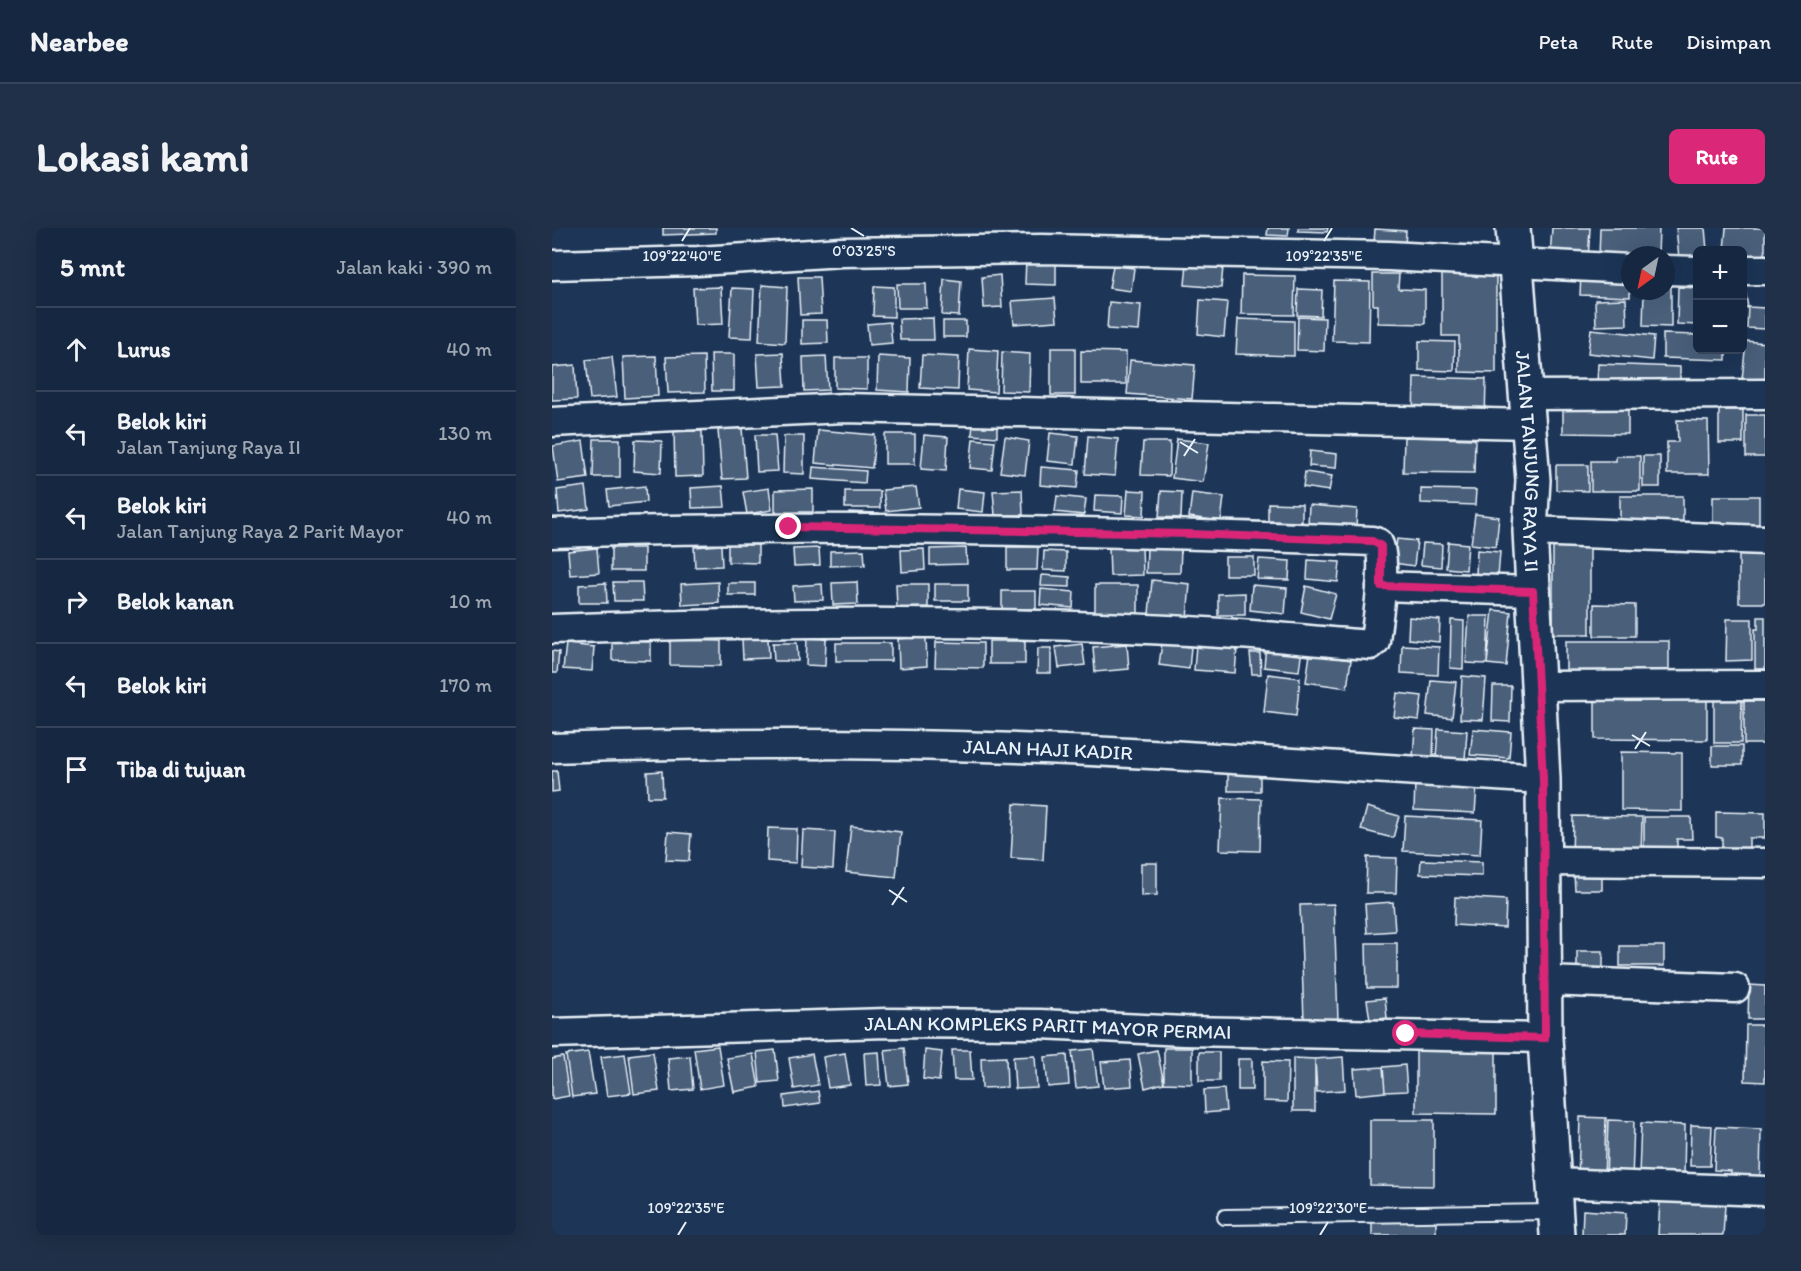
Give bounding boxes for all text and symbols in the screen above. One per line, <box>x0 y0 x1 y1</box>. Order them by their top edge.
text: Nearbee <box>30 24 129 58</box>
text: Peta <box>1538 29 1578 54</box>
text: Rute <box>1611 29 1653 54</box>
text: Disimpan <box>1686 29 1771 54</box>
button: Rute <box>1669 129 1765 184</box>
text: Lokasi kami <box>36 131 250 182</box>
text: 0°03'25"S <box>832 242 896 260</box>
north arrow <box>1621 246 1675 300</box>
map controls <box>1693 246 1747 354</box>
button: + <box>1693 246 1747 300</box>
text: 109°22'40"E <box>642 247 722 265</box>
text: 109°22'35"E <box>1286 247 1362 265</box>
text: 5 mnt <box>60 251 125 283</box>
text: Jalan kaki · 390 m <box>337 255 492 279</box>
button: − <box>1693 300 1747 354</box>
icon: ahead <box>60 333 93 366</box>
text: Lurus <box>117 336 171 363</box>
text: 40 m <box>446 337 492 361</box>
street label: JALAN TANJUNG RAYA II <box>1511 350 1545 573</box>
text: Belok kiri <box>117 408 207 435</box>
icon: left <box>60 417 93 450</box>
text: 130 m <box>438 421 492 445</box>
text: Jalan Tanjung Raya II <box>117 435 301 459</box>
text: Belok kiri <box>117 492 207 519</box>
icon: left <box>60 501 93 534</box>
text: 40 m <box>446 505 492 529</box>
route end <box>775 513 801 539</box>
text: Jalan Tanjung Raya 2 Parit Mayor <box>117 519 403 543</box>
icon: right <box>60 585 93 618</box>
text: Belok kanan <box>117 588 234 615</box>
text: 10 m <box>449 589 492 613</box>
icon: left <box>60 669 93 702</box>
text: Belok kiri <box>117 672 207 699</box>
text: 170 m <box>439 673 492 697</box>
street label: JALAN HAJI KADIR <box>963 734 1134 765</box>
icon: arrive <box>60 753 93 786</box>
text: Tiba di tujuan <box>117 756 246 783</box>
street label: JALAN KOMPLEKS PARIT MAYOR PERMAI <box>864 1011 1232 1044</box>
route start <box>1392 1020 1418 1046</box>
text: 109°22'35"E <box>648 1199 724 1217</box>
text: 109°22'30"E <box>1289 1199 1367 1217</box>

